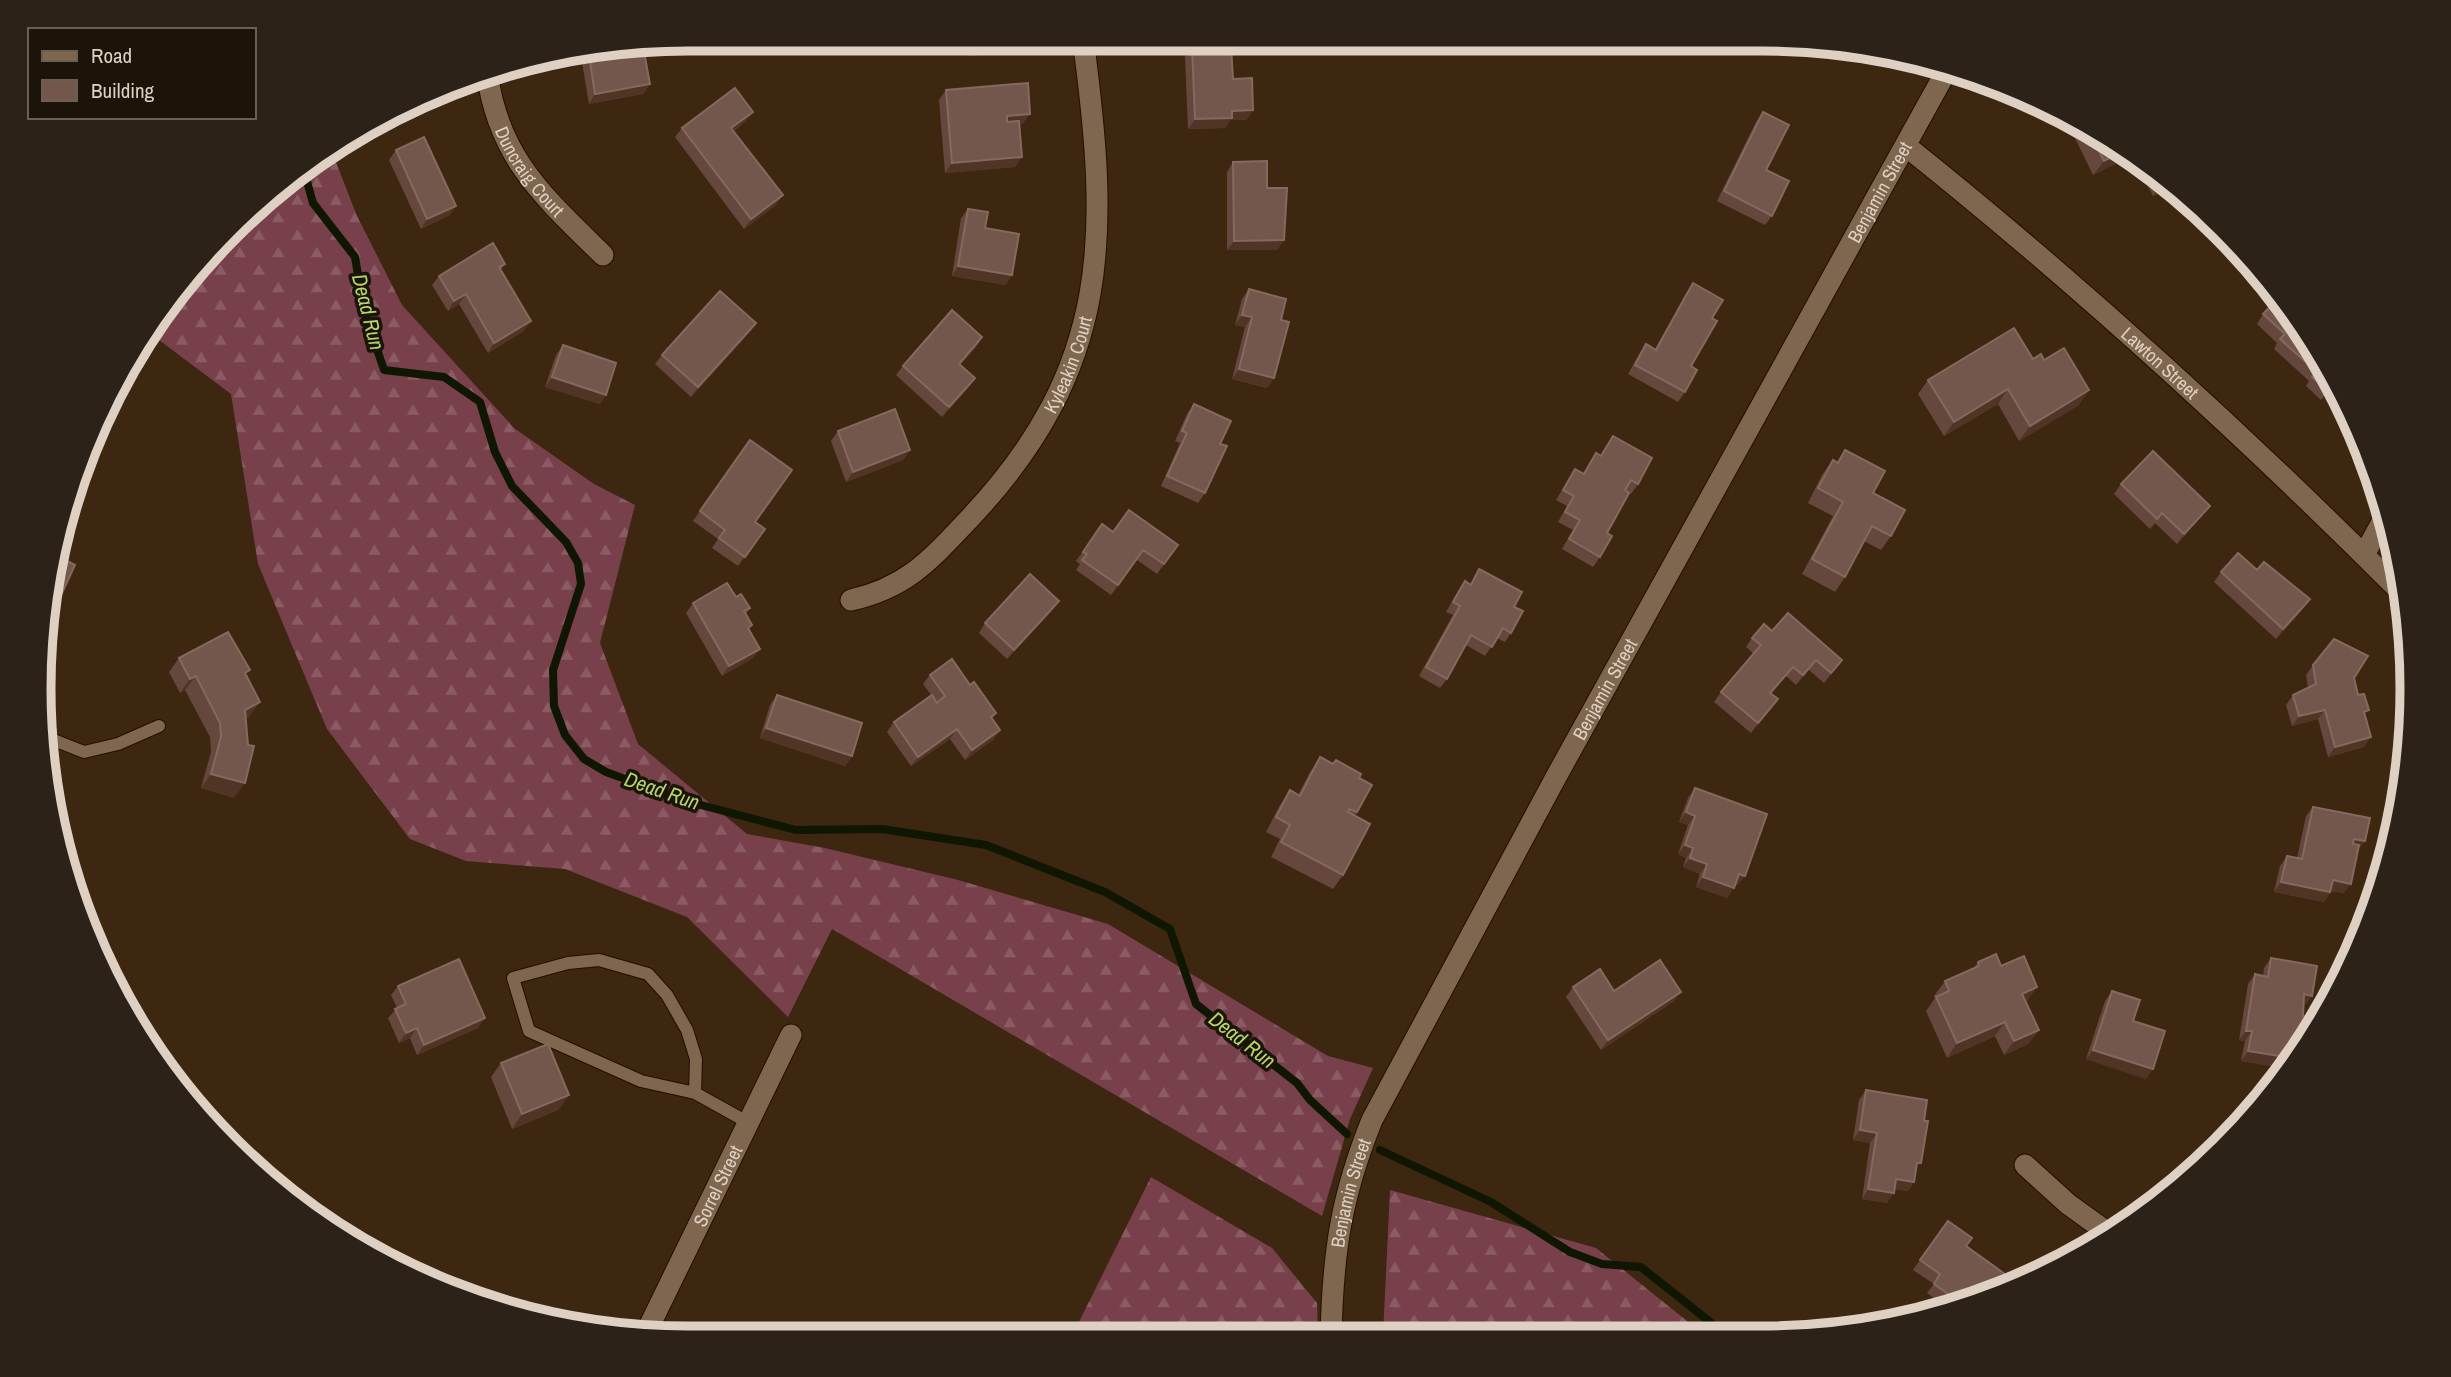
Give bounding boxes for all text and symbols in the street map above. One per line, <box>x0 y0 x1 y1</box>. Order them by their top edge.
legend <box>28 28 256 119</box>
text: Road <box>91 41 132 70</box>
text: Building <box>91 76 155 105</box>
street label: Duncraig Court <box>489 122 571 223</box>
street label: Benjamin Street <box>1841 136 1918 247</box>
water label: Dead Run <box>345 271 392 353</box>
street label: Kyleakin Court <box>1037 313 1098 418</box>
street label: Lawton Street <box>2116 321 2205 405</box>
street label: Benjamin Street <box>1566 633 1643 744</box>
water label: Dead Run <box>621 764 704 817</box>
water label: Dead Run <box>1203 1004 1282 1075</box>
street label: Benjamin Street <box>1324 1134 1377 1249</box>
street label: Sorrel Street <box>687 1140 749 1231</box>

